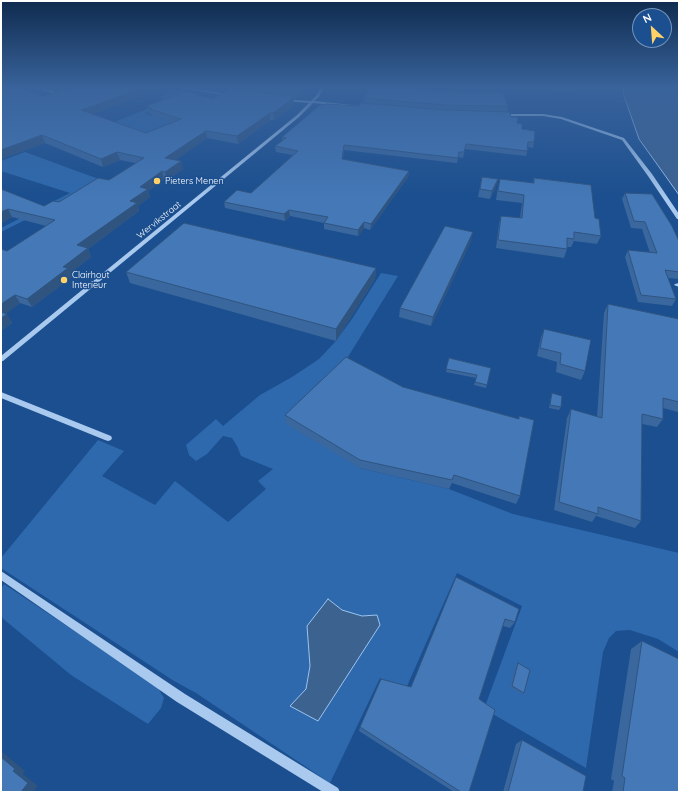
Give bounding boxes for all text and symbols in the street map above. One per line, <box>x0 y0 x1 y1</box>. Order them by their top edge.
north arrow <box>632 8 672 48</box>
text: N <box>640 10 654 26</box>
marker: Pieters Menen <box>152 176 162 186</box>
place label: Pieters Menen <box>165 176 224 186</box>
street label: Wervikstraat <box>135 199 183 241</box>
place label: Clairhout Interieur <box>72 270 110 291</box>
marker: Clairhout Interieur <box>59 275 69 285</box>

